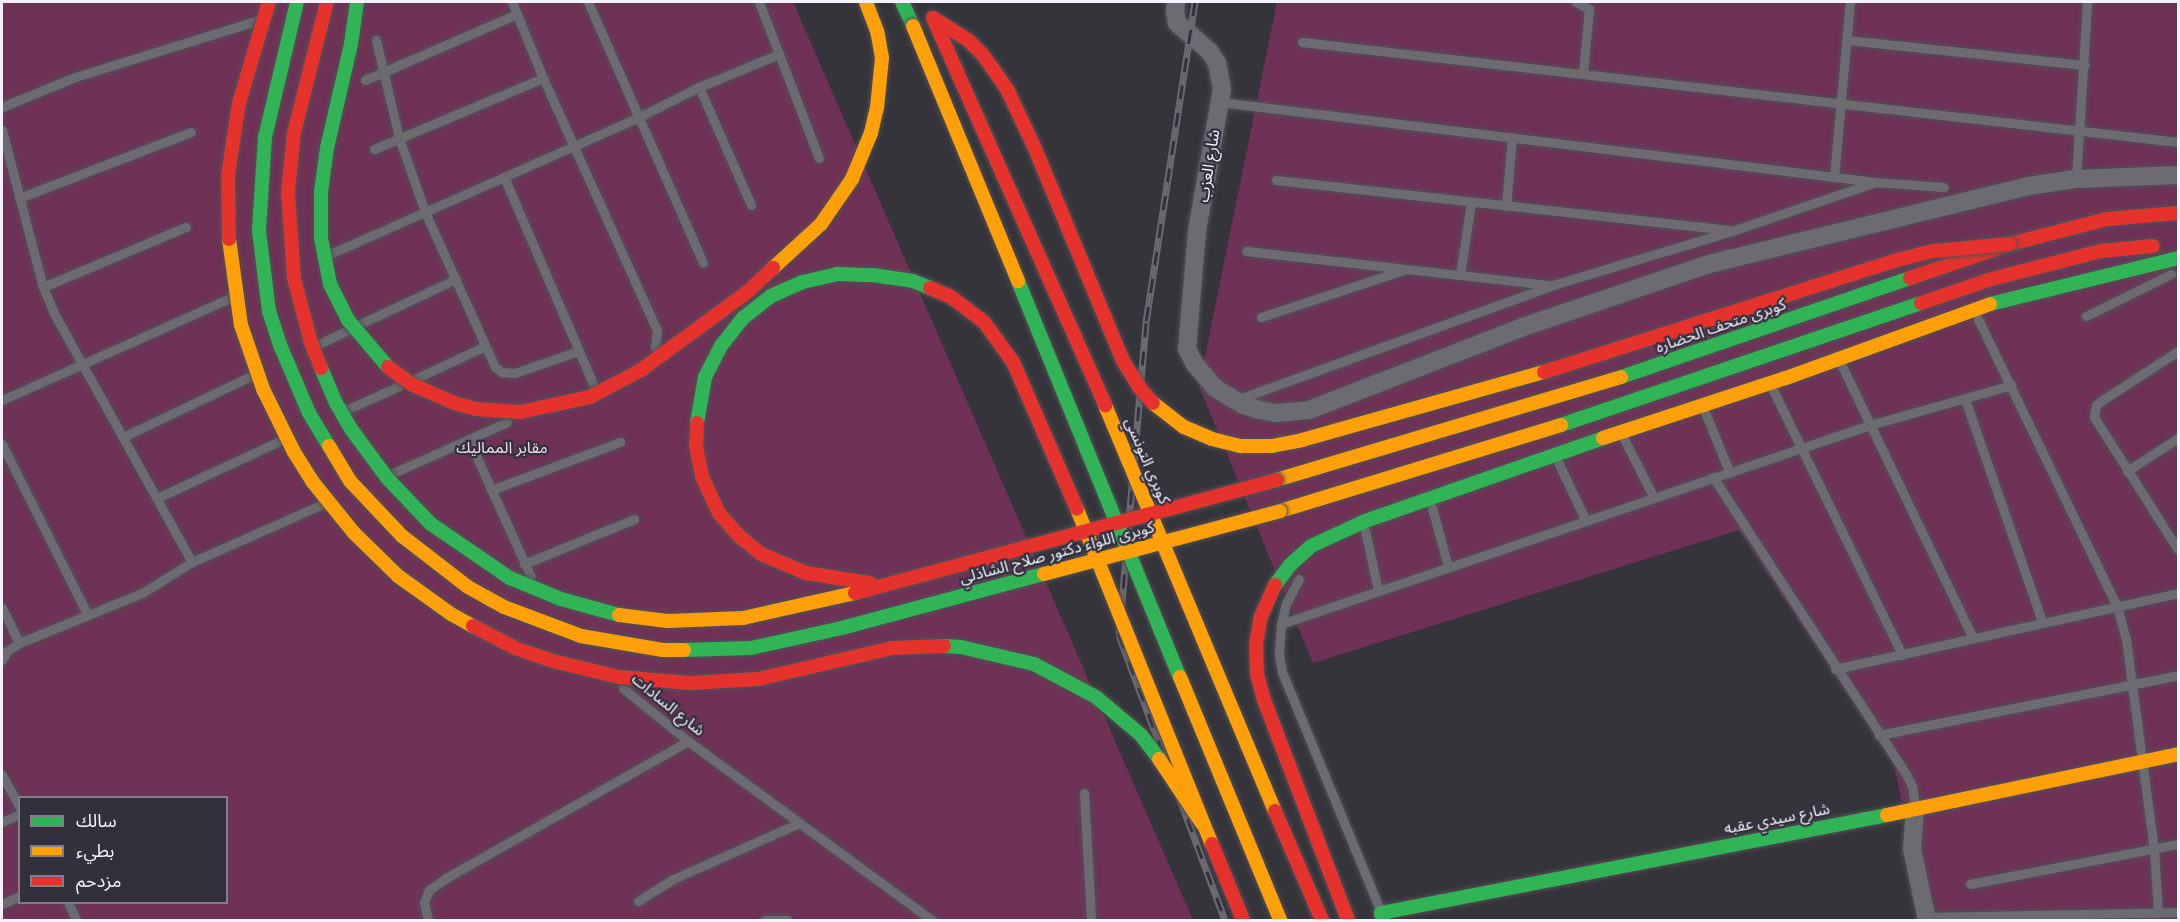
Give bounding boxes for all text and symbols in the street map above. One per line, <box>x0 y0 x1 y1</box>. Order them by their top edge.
street label: شارع العزب <box>1194 128 1224 204</box>
street label: كوبرى متحف الحضاره <box>1653 295 1789 357</box>
street label: كوبري التونسي <box>1120 415 1174 507</box>
park label: مقابر المماليك <box>456 438 548 458</box>
street label: كوبرى اللواء دكتور صلاح الشاذلي <box>958 518 1156 588</box>
street label: شارع السادات <box>628 670 708 740</box>
legend <box>18 796 228 904</box>
street label: شارع سيدي عقبه <box>1722 799 1832 839</box>
text: سالك <box>76 810 117 831</box>
text: بطيء <box>76 840 114 861</box>
text: مزدحم <box>76 870 121 891</box>

